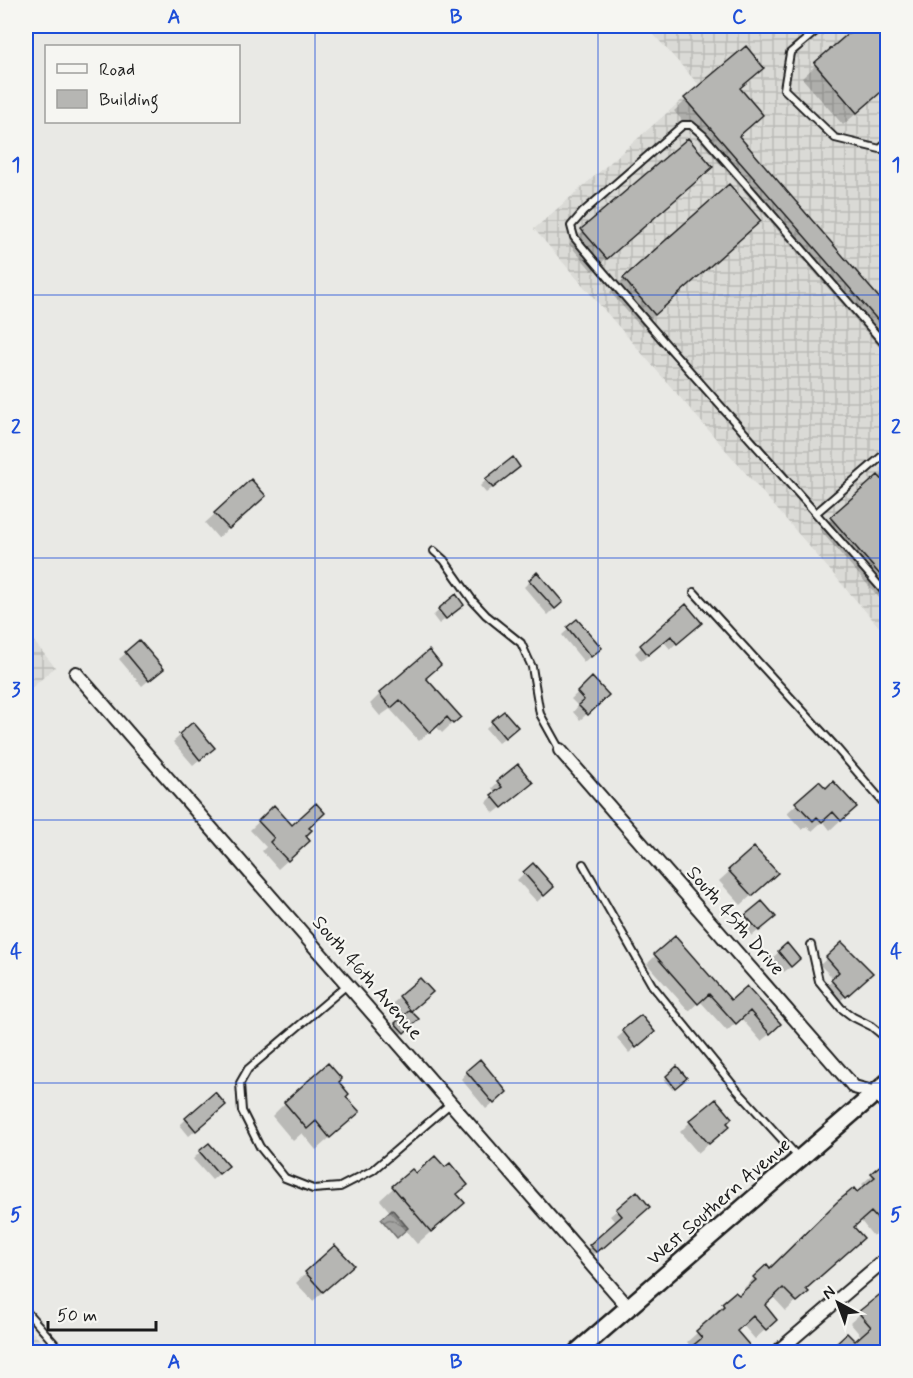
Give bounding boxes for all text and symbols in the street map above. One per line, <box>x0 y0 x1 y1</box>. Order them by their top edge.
text: A <box>167 4 181 31</box>
text: B <box>450 4 463 31</box>
text: C <box>732 4 747 31</box>
legend <box>45 45 240 123</box>
text: Road <box>99 58 135 82</box>
text: Building <box>99 88 159 114</box>
text: 1 <box>12 152 20 179</box>
text: 1 <box>892 152 900 179</box>
text: 2 <box>11 414 21 441</box>
text: 2 <box>891 414 901 441</box>
text: 3 <box>11 677 21 704</box>
text: 3 <box>891 677 901 704</box>
street label: South 45th Drive <box>680 860 790 982</box>
street label: South 46th Avenue <box>305 910 429 1046</box>
text: 4 <box>10 939 22 966</box>
text: 4 <box>890 939 902 966</box>
street label: West Southern Avenue <box>641 1132 797 1272</box>
text: 5 <box>10 1202 22 1229</box>
text: 5 <box>890 1202 902 1229</box>
north arrow <box>808 1273 868 1333</box>
text: N <box>818 1281 840 1304</box>
scale bar <box>48 1294 156 1332</box>
text: 50 m <box>57 1304 97 1328</box>
text: A <box>167 1349 181 1376</box>
text: B <box>450 1349 463 1376</box>
text: C <box>732 1349 747 1376</box>

